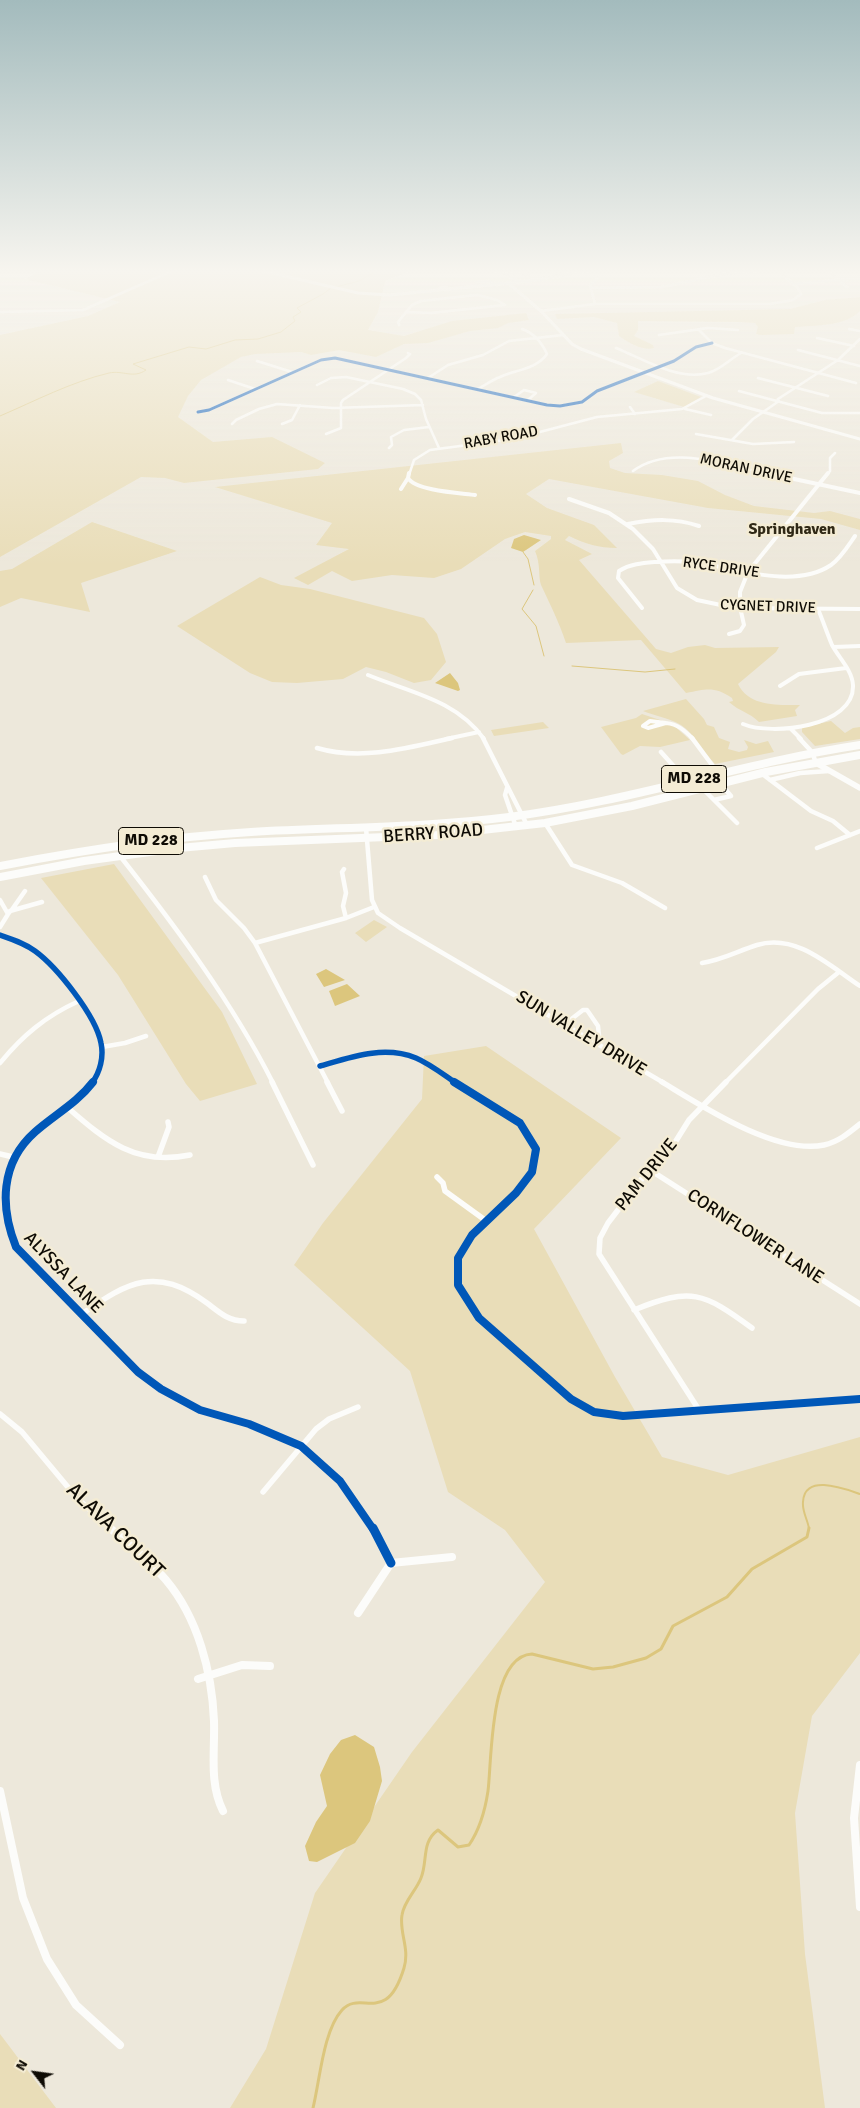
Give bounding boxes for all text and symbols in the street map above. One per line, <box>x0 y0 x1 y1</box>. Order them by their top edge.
street label: RABY ROAD <box>462 423 540 453</box>
street label: MORAN DRIVE <box>698 450 794 488</box>
district label: Springhaven <box>748 520 836 540</box>
street label: RYCE DRIVE <box>682 554 760 582</box>
street label: CYGNET DRIVE <box>720 596 816 618</box>
road number: MD 228 <box>662 766 726 792</box>
street label: BERRY ROAD <box>382 820 484 848</box>
road number: MD 228 <box>118 828 184 854</box>
street label: SUN VALLEY DRIVE <box>512 986 650 1082</box>
street label: PAM DRIVE <box>611 1134 683 1216</box>
street label: CORNFLOWER LANE <box>683 1185 827 1289</box>
street label: ALYSSA LANE <box>19 1228 107 1318</box>
street label: ALAVA COURT <box>61 1478 169 1584</box>
north arrow <box>10 2048 60 2098</box>
text: N <box>12 2057 31 2074</box>

